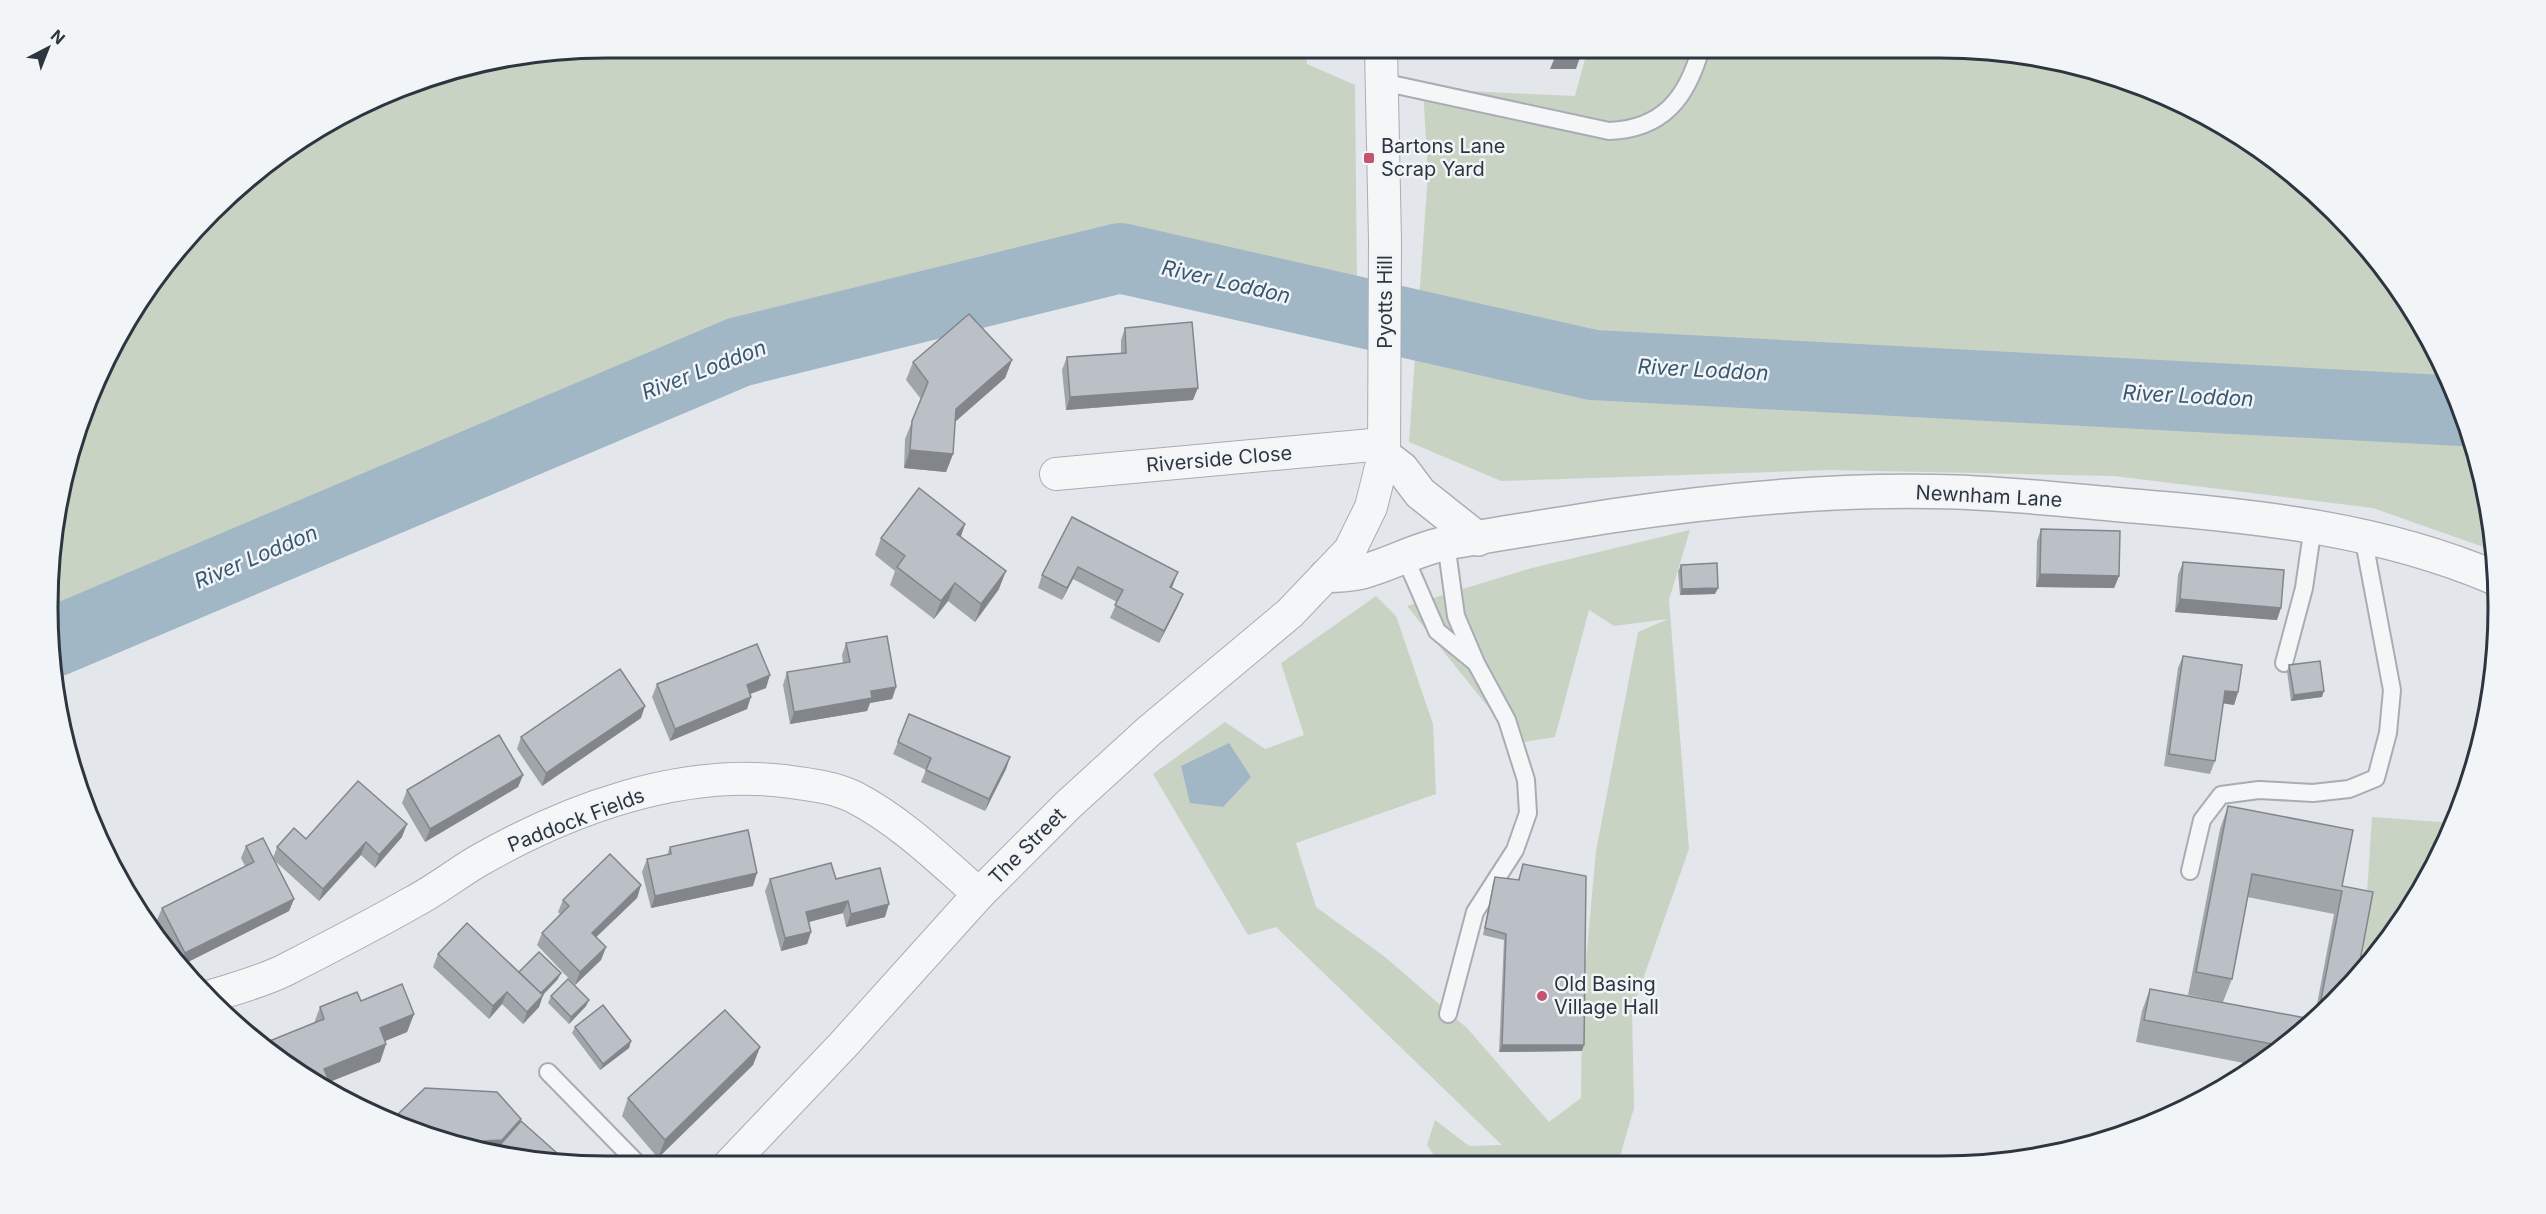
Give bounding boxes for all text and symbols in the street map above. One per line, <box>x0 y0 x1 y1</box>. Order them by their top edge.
north arrow <box>18 18 78 78</box>
text: N <box>47 25 69 48</box>
place label: Bartons Lane Scrap Yard <box>1381 134 1506 181</box>
marker: Bartons Lane Scrap Yard <box>1362 151 1376 165</box>
water label: River Loddon <box>1159 255 1293 308</box>
street label: Pyotts Hill <box>1373 255 1397 349</box>
water label: River Loddon <box>638 334 770 405</box>
water label: River Loddon <box>1637 354 1769 385</box>
water label: River Loddon <box>2122 380 2254 411</box>
street label: Riverside Close <box>1145 441 1293 477</box>
street label: Newnham Lane <box>1915 480 2063 512</box>
water label: River Loddon <box>191 519 321 594</box>
street label: Paddock Fields <box>504 783 648 857</box>
street label: The Street <box>984 802 1071 889</box>
place label: Old Basing Village Hall <box>1554 972 1659 1019</box>
marker: Old Basing Village Hall <box>1535 989 1549 1003</box>

